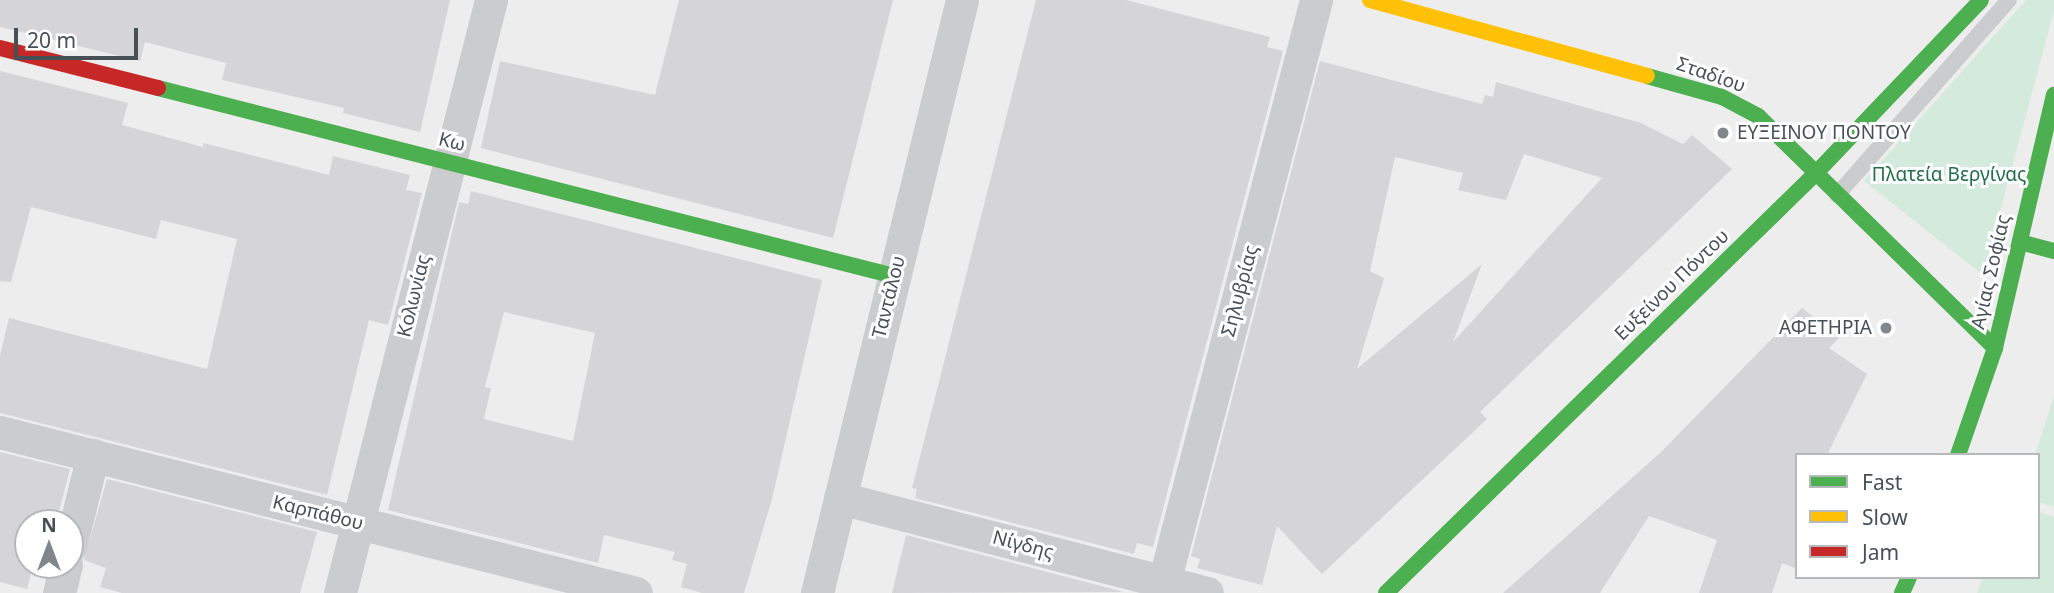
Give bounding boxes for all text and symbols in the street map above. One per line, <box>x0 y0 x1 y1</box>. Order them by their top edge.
scale bar <box>18 14 142 58</box>
text: 20 m <box>27 26 76 54</box>
street label: Σταδίου <box>1674 53 1748 97</box>
place label: ΕΥΞΕΙΝΟΥ ΠΟΝΤΟΥ <box>1737 122 1911 144</box>
marker: ΕΥΞΕΙΝΟΥ ΠΟΝΤΟΥ <box>1715 125 1731 141</box>
street label: Κω <box>436 128 468 156</box>
park label: Πλατεία Βεργίνας <box>1872 164 2026 186</box>
street label: Αγίας Σοφίας <box>1967 213 2015 331</box>
street label: Ευξείνου Πόντου <box>1610 225 1734 345</box>
street label: Σηλυβρίας <box>1217 243 1263 339</box>
street label: Κολωνίας <box>393 252 435 340</box>
street label: Ταντάλου <box>868 253 910 341</box>
place label: ΑΦΕΤΗΡΙΑ <box>1779 317 1872 339</box>
marker: ΑΦΕΤΗΡΙΑ <box>1878 320 1894 336</box>
legend <box>1795 453 2040 579</box>
text: Fast <box>1862 468 1902 496</box>
street label: Καρπάθου <box>270 491 366 535</box>
text: Slow <box>1862 503 1908 531</box>
north arrow <box>14 509 84 579</box>
text: N <box>41 512 57 538</box>
street label: Νίγδης <box>990 526 1056 564</box>
text: Jam <box>1862 538 1899 566</box>

